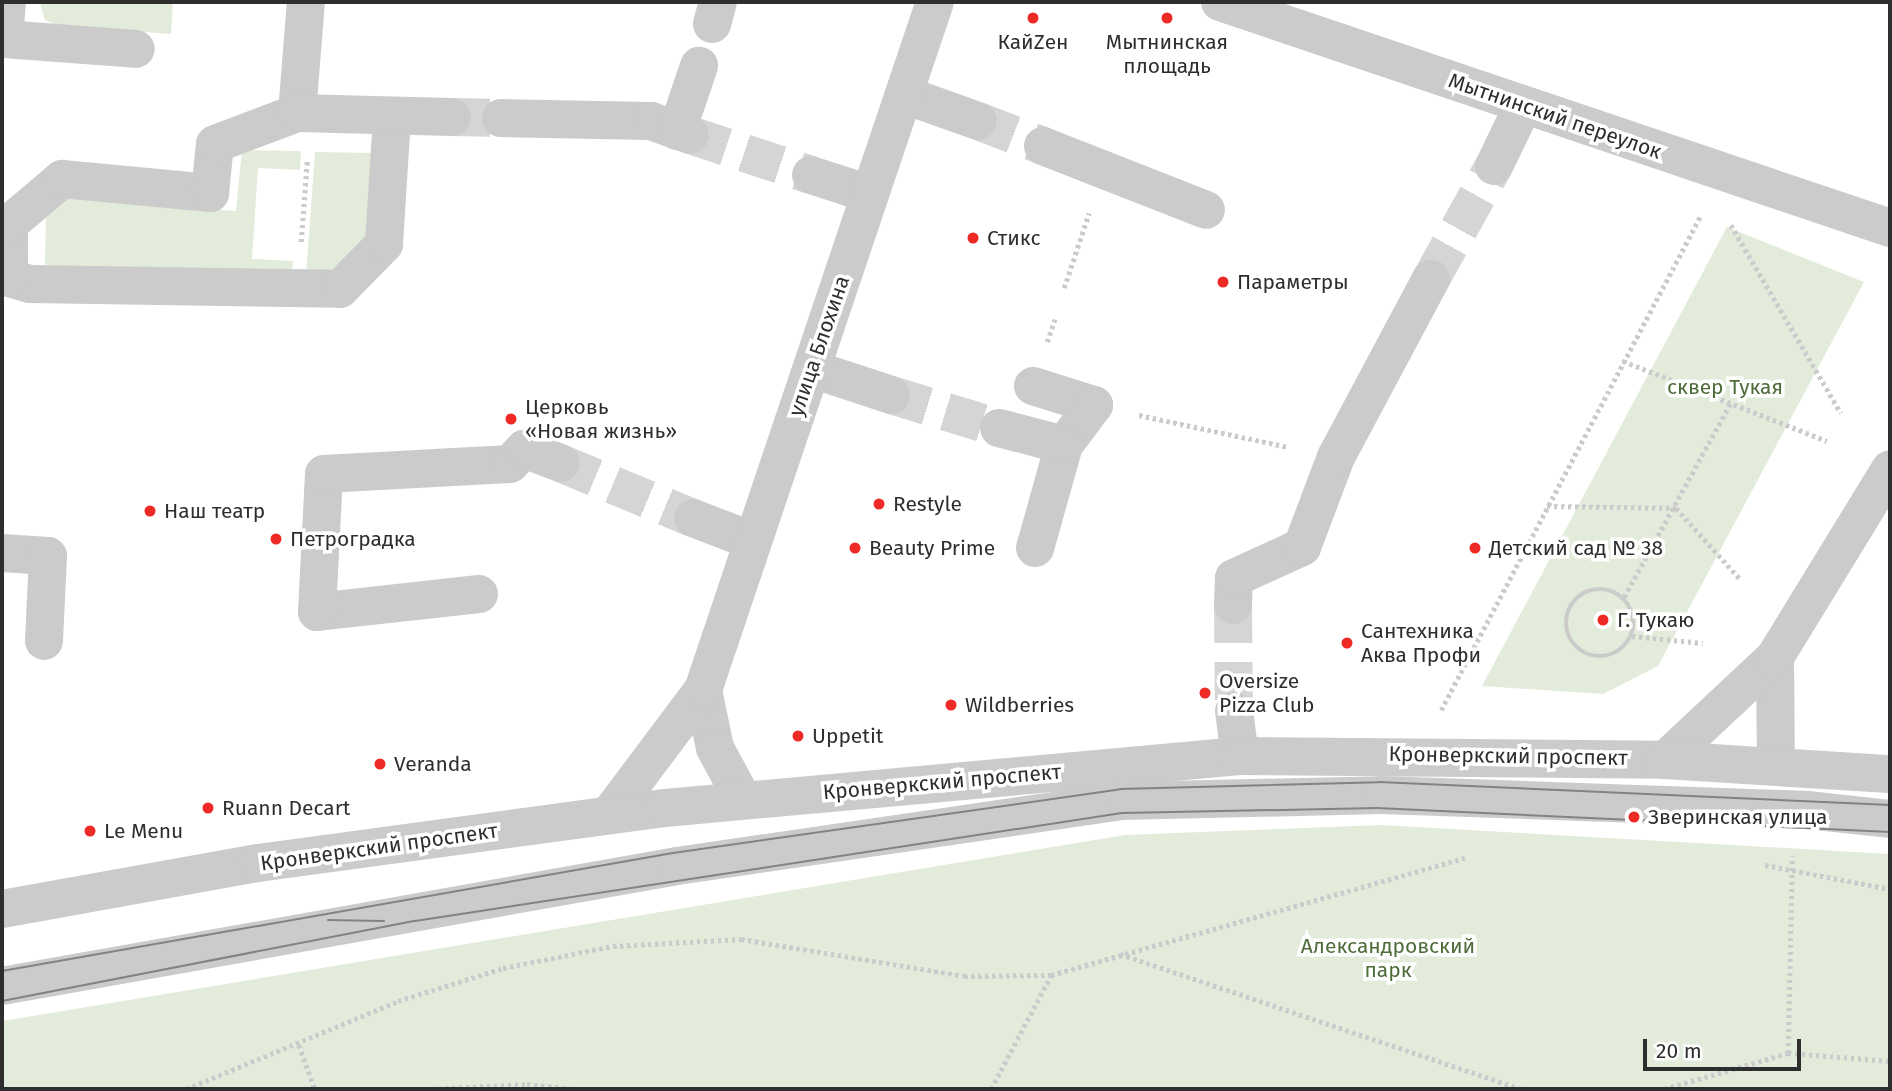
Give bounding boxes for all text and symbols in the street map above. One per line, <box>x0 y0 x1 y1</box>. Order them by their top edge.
marker: КайZен <box>1025 10 1041 26</box>
marker: Мытнинская площадь <box>1159 10 1175 26</box>
place label: КайZен <box>997 29 1069 55</box>
place label: Мытнинская площадь <box>1106 29 1228 79</box>
street label: Мытнинский переулок <box>1445 68 1665 164</box>
place label: Стикс <box>987 225 1041 251</box>
marker: Стикс <box>965 230 981 246</box>
place label: Параметры <box>1237 269 1349 295</box>
street label: улица Блохина <box>783 272 855 420</box>
marker: Параметры <box>1215 274 1231 290</box>
park label: сквер Тукая <box>1667 374 1783 400</box>
place label: Церковь «Новая жизнь» <box>525 394 677 444</box>
marker: Церковь «Новая жизнь» <box>503 411 519 427</box>
place label: Restyle <box>893 491 962 517</box>
marker: Restyle <box>871 496 887 512</box>
place label: Наш театр <box>164 498 265 524</box>
marker: Наш театр <box>142 503 158 519</box>
place label: Петроградка <box>290 526 416 552</box>
marker: Петроградка <box>268 531 284 547</box>
place label: Beauty Prime <box>869 535 995 561</box>
place label: Детский сад № 38 <box>1489 535 1663 561</box>
marker: Beauty Prime <box>847 540 863 556</box>
marker: Детский сад № 38 <box>1467 540 1483 556</box>
place label: Г. Тукаю <box>1617 607 1695 633</box>
marker: Г. Тукаю <box>1595 612 1611 628</box>
place label: Сантехника Аква Профи <box>1361 618 1481 668</box>
marker: Сантехника Аква Профи <box>1339 635 1355 651</box>
place label: Oversize Pizza Club <box>1219 668 1315 718</box>
marker: Oversize Pizza Club <box>1197 685 1213 701</box>
place label: Wildberries <box>965 692 1074 718</box>
marker: Wildberries <box>943 697 959 713</box>
place label: Uppetit <box>812 723 883 749</box>
marker: Uppetit <box>790 728 806 744</box>
street label: Кронверкский проспект <box>1388 741 1628 771</box>
place label: Veranda <box>394 751 472 777</box>
marker: Veranda <box>372 756 388 772</box>
street label: Кронверкский проспект <box>822 759 1062 805</box>
place label: Ruann Decart <box>222 795 350 821</box>
marker: Ruann Decart <box>200 800 216 816</box>
place label: Зверинская улица <box>1648 804 1827 830</box>
marker: Зверинская улица <box>1626 809 1642 825</box>
place label: Le Menu <box>104 818 183 844</box>
street label: Кронверкский проспект <box>259 818 499 876</box>
marker: Le Menu <box>82 823 98 839</box>
park label: Александровский парк <box>1301 933 1475 983</box>
scale bar <box>1647 1024 1804 1068</box>
text: 20 m <box>1656 1038 1702 1064</box>

